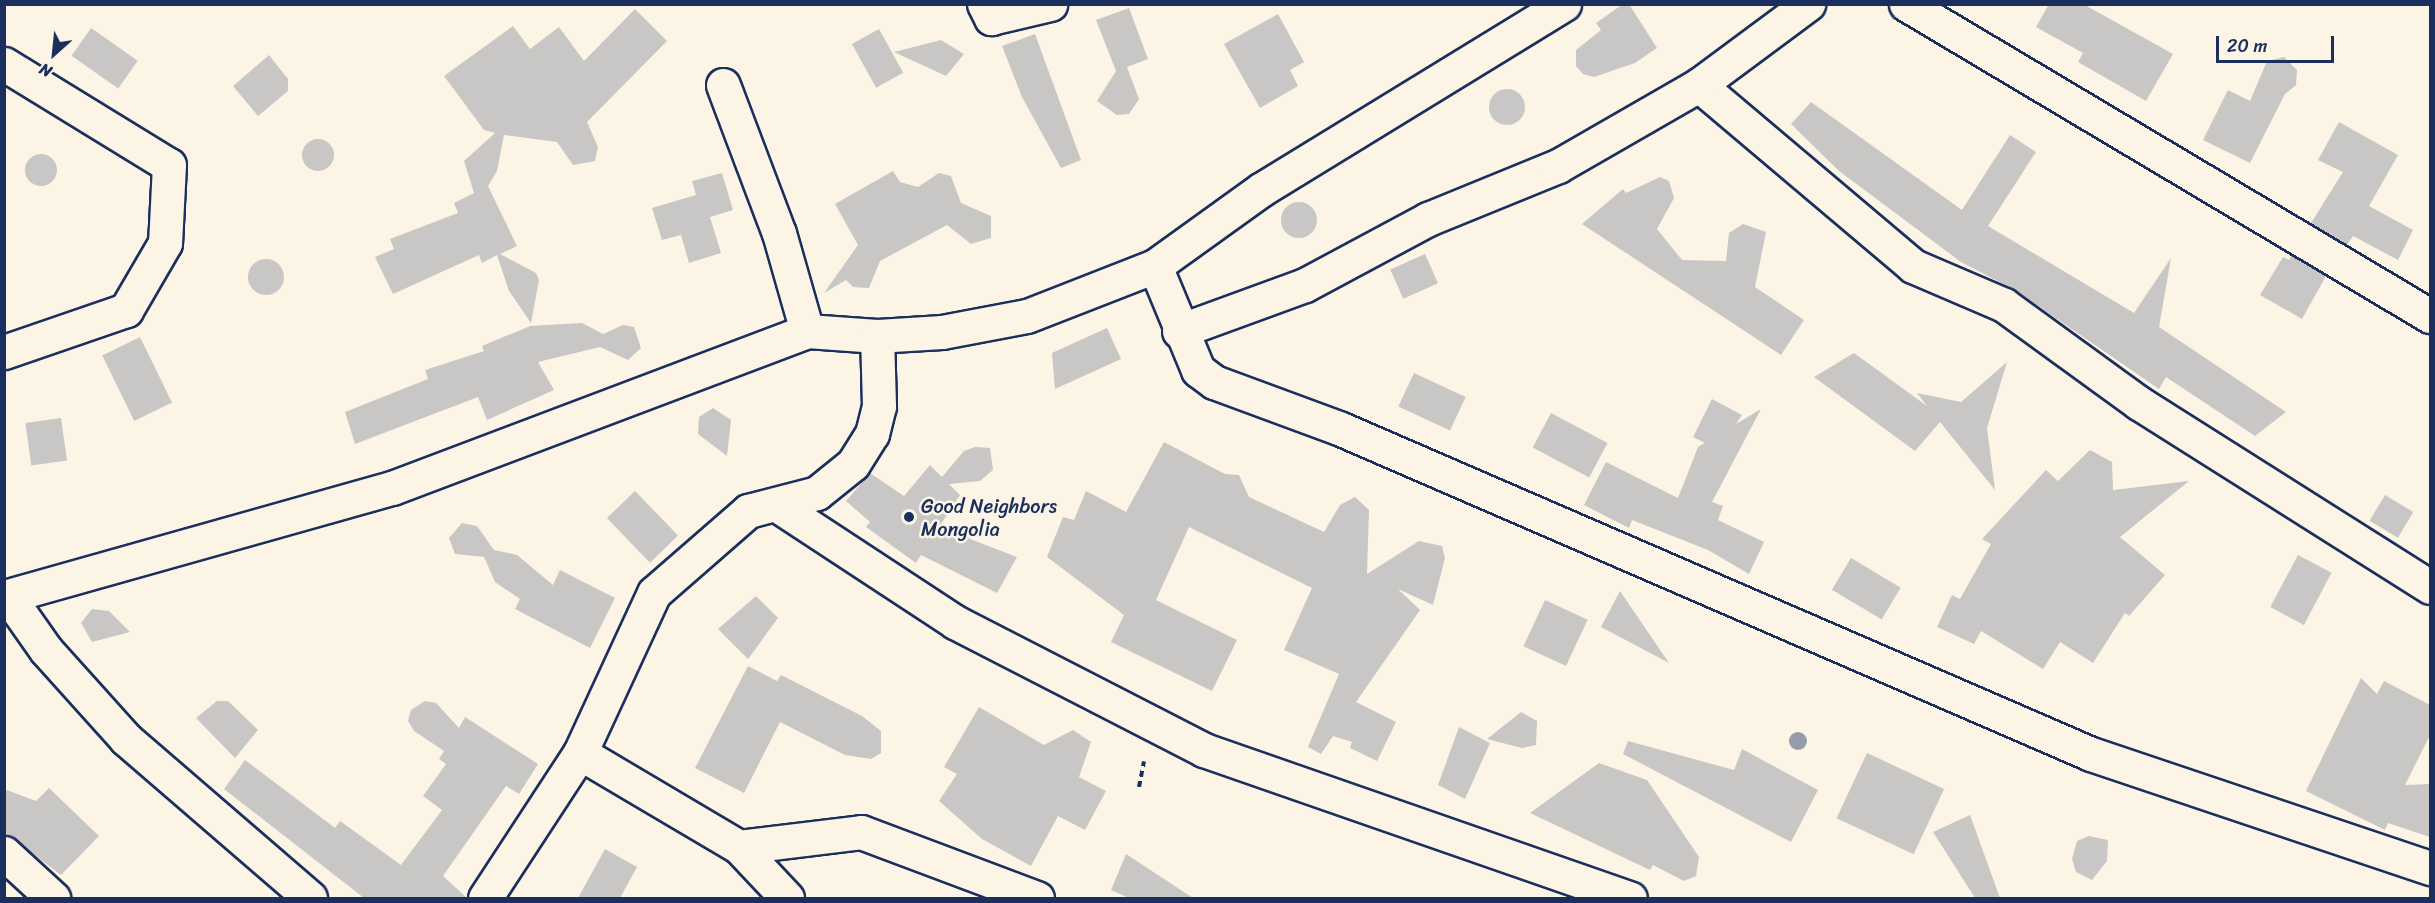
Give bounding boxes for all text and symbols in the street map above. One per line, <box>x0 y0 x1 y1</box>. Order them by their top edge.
north arrow <box>24 24 84 84</box>
scale bar <box>2219 24 2338 62</box>
text: 20 m <box>2227 30 2267 62</box>
text: N <box>34 55 57 86</box>
place label: Good Neighbors Mongolia <box>921 494 1058 541</box>
marker: Good Neighbors Mongolia <box>902 510 916 524</box>

